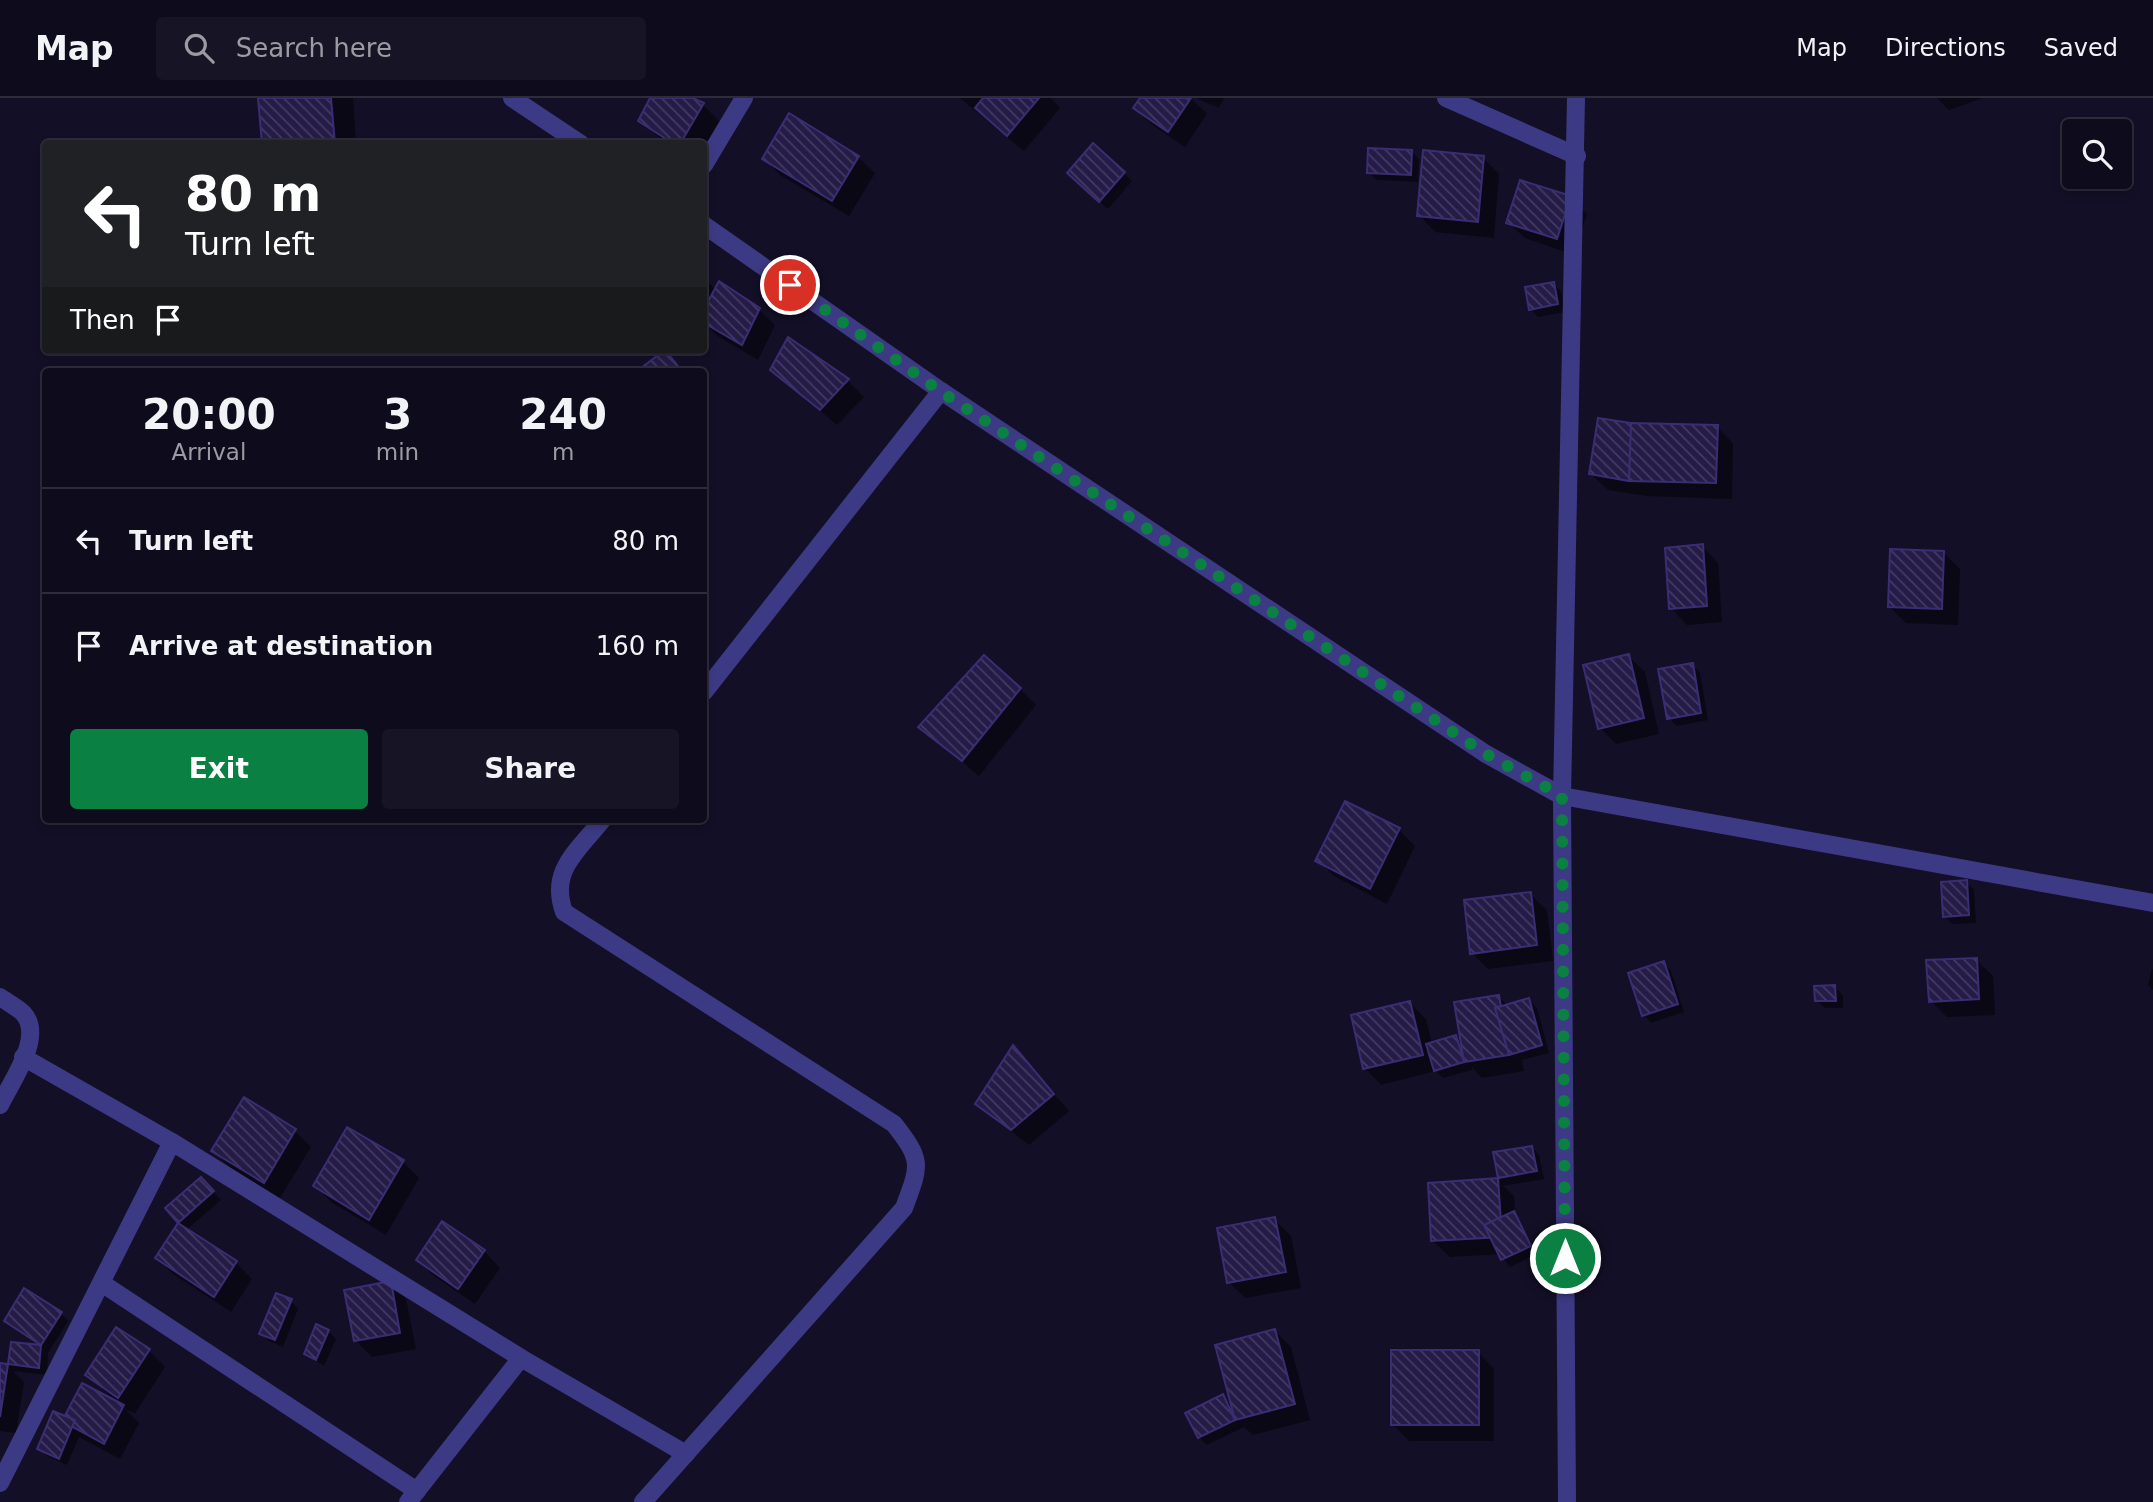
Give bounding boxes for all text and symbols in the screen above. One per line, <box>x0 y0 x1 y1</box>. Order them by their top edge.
search box <box>156 17 646 80</box>
text: Map <box>35 29 114 68</box>
icon: search <box>180 29 218 67</box>
text: Search here <box>236 33 392 63</box>
text: Map <box>1796 34 1847 62</box>
text: Directions <box>1885 34 2006 62</box>
text: Saved <box>2044 34 2118 62</box>
map controls <box>2062 119 2132 189</box>
button: search <box>2062 119 2132 189</box>
text: 80 m <box>185 166 321 223</box>
icon: left <box>70 168 161 259</box>
text: Turn left <box>185 225 315 263</box>
pin <box>760 255 820 315</box>
icon: arrive <box>771 266 809 304</box>
icon: arrive <box>149 301 187 339</box>
text: Then <box>70 305 135 335</box>
text: 20:00 <box>142 390 276 439</box>
text: 3 <box>383 390 412 439</box>
text: 240 <box>519 390 607 439</box>
text: Arrival <box>172 439 246 465</box>
text: min <box>376 439 419 465</box>
text: m <box>552 439 574 465</box>
icon: left <box>70 522 108 560</box>
text: Turn left <box>129 526 253 556</box>
text: 80 m <box>612 526 679 556</box>
icon: arrive <box>70 627 108 665</box>
text: Arrive at destination <box>129 631 433 661</box>
text: 160 m <box>596 631 679 661</box>
button: Exit <box>70 729 368 809</box>
button: Share <box>382 729 679 809</box>
position arrow <box>1528 1221 1602 1295</box>

